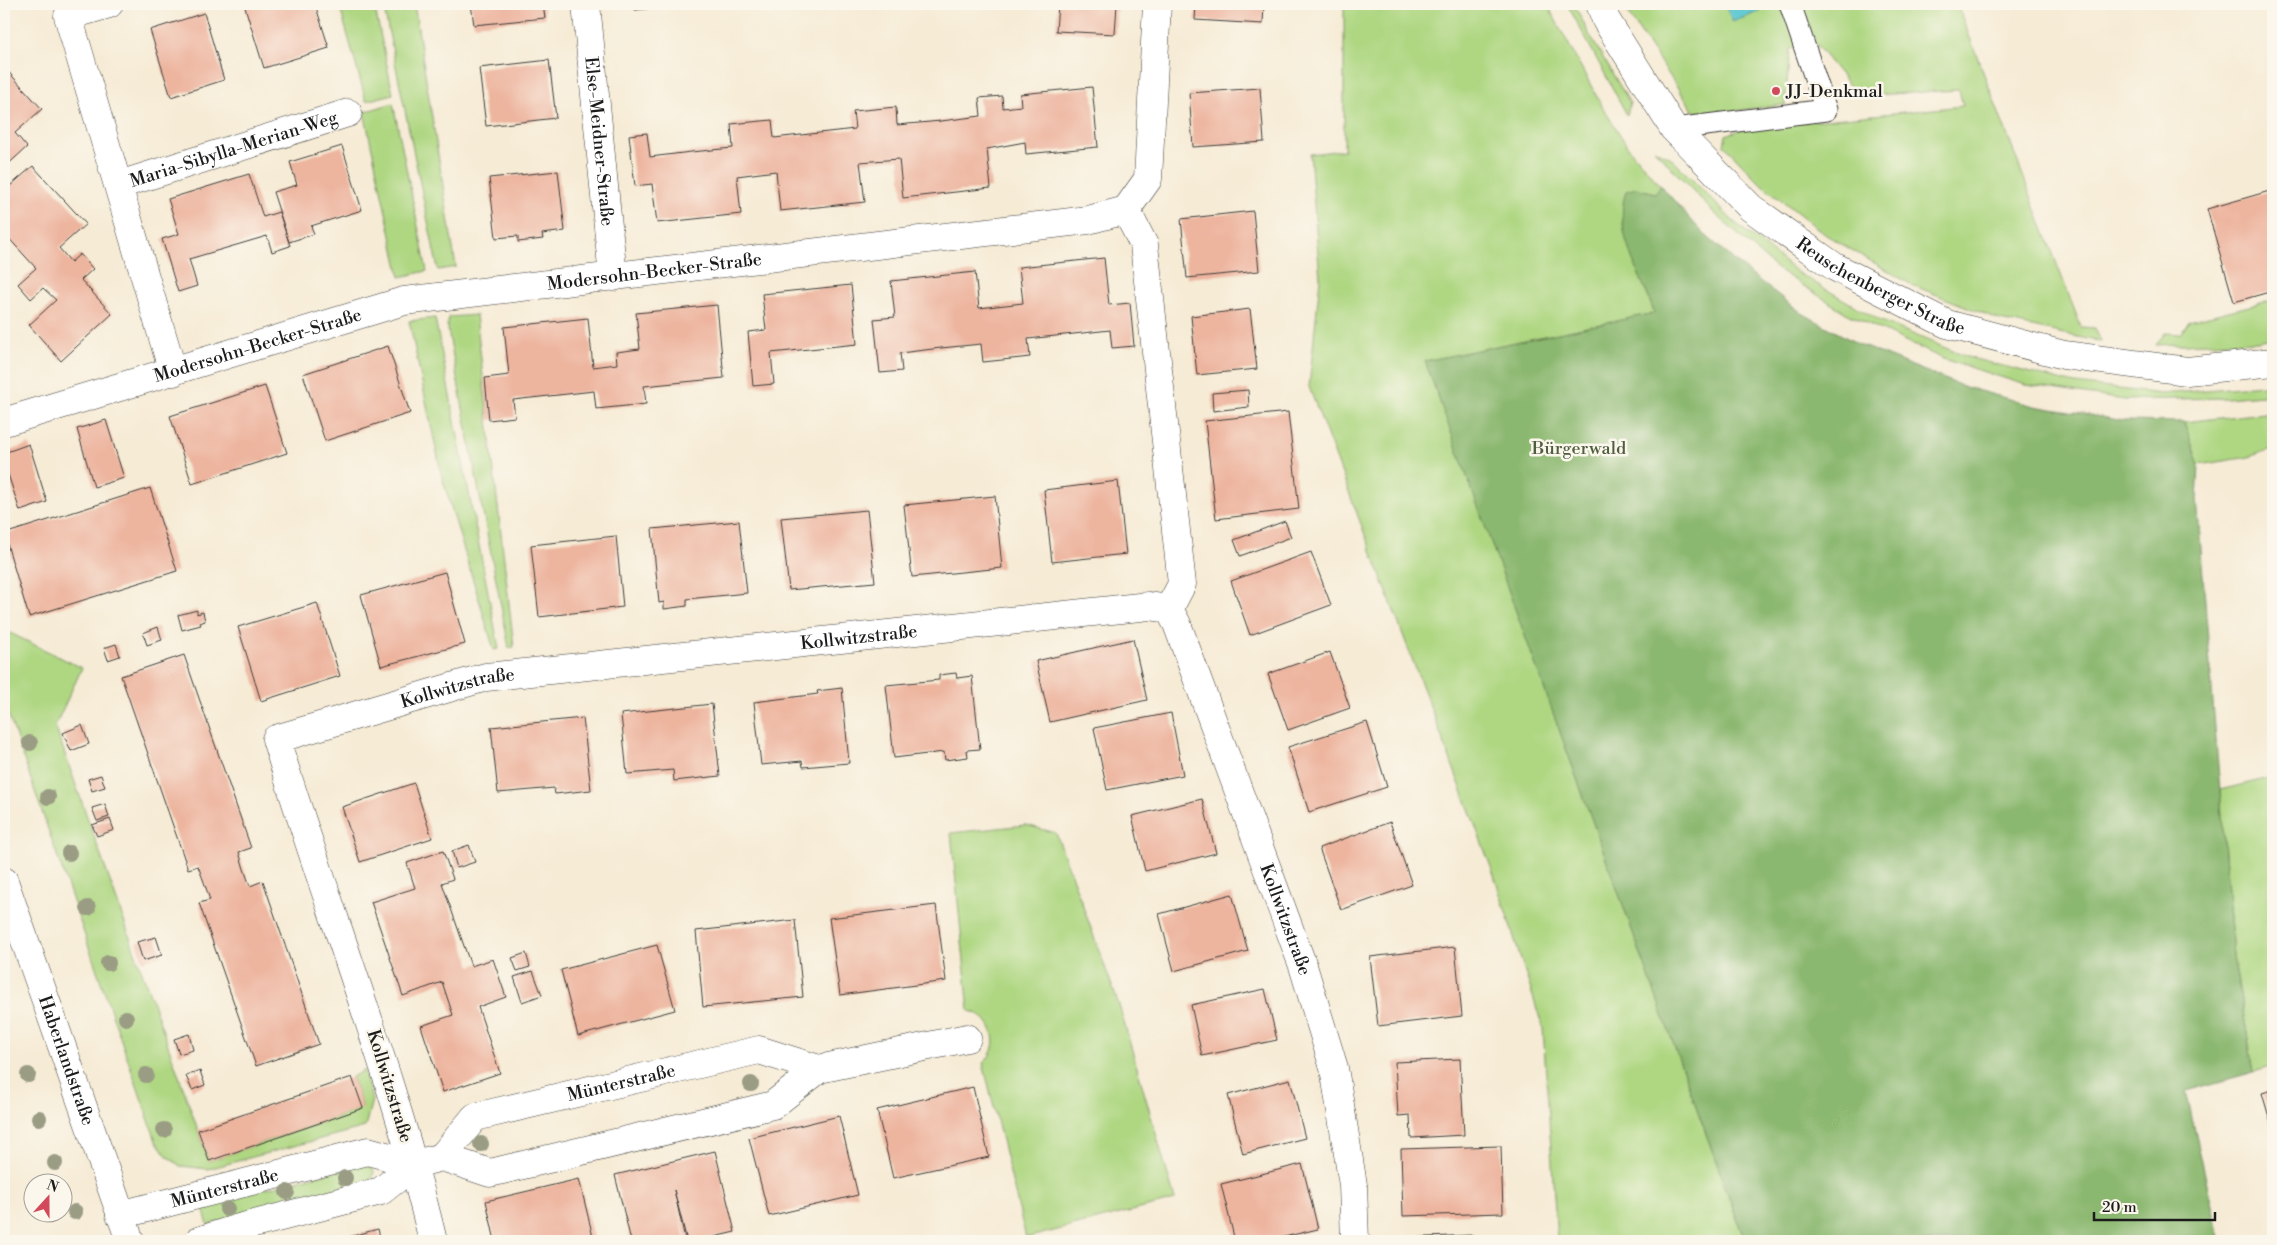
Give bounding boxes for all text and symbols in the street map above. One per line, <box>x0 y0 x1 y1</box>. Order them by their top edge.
street label: Else-Meidner-Straße <box>579 56 619 227</box>
place label: JJ-Denkmal <box>1785 80 1884 103</box>
marker: JJ-Denkmal <box>1770 85 1782 97</box>
street label: Maria-Sibylla-Merian-Weg <box>127 106 341 193</box>
street label: Reuschenberger Straße <box>1791 232 1967 340</box>
street label: Modersohn-Becker-Straße <box>546 248 763 296</box>
street label: Modersohn-Becker-Straße <box>151 303 365 388</box>
park label: Bürgerwald <box>1531 437 1627 460</box>
street label: Kollwitzstraße <box>799 620 918 655</box>
street label: Kollwitzstraße <box>398 663 516 714</box>
street label: Kollwitzstraße <box>1254 861 1316 978</box>
street label: Haberlandstraße <box>33 992 100 1129</box>
street label: Kollwitzstraße <box>361 1027 418 1146</box>
street label: Münterstraße <box>565 1059 678 1107</box>
street label: Münterstraße <box>168 1164 281 1213</box>
north arrow <box>22 1172 72 1222</box>
text: N <box>44 1176 61 1197</box>
scale bar <box>2094 1190 2216 1222</box>
text: 20 m <box>2102 1198 2137 1217</box>

